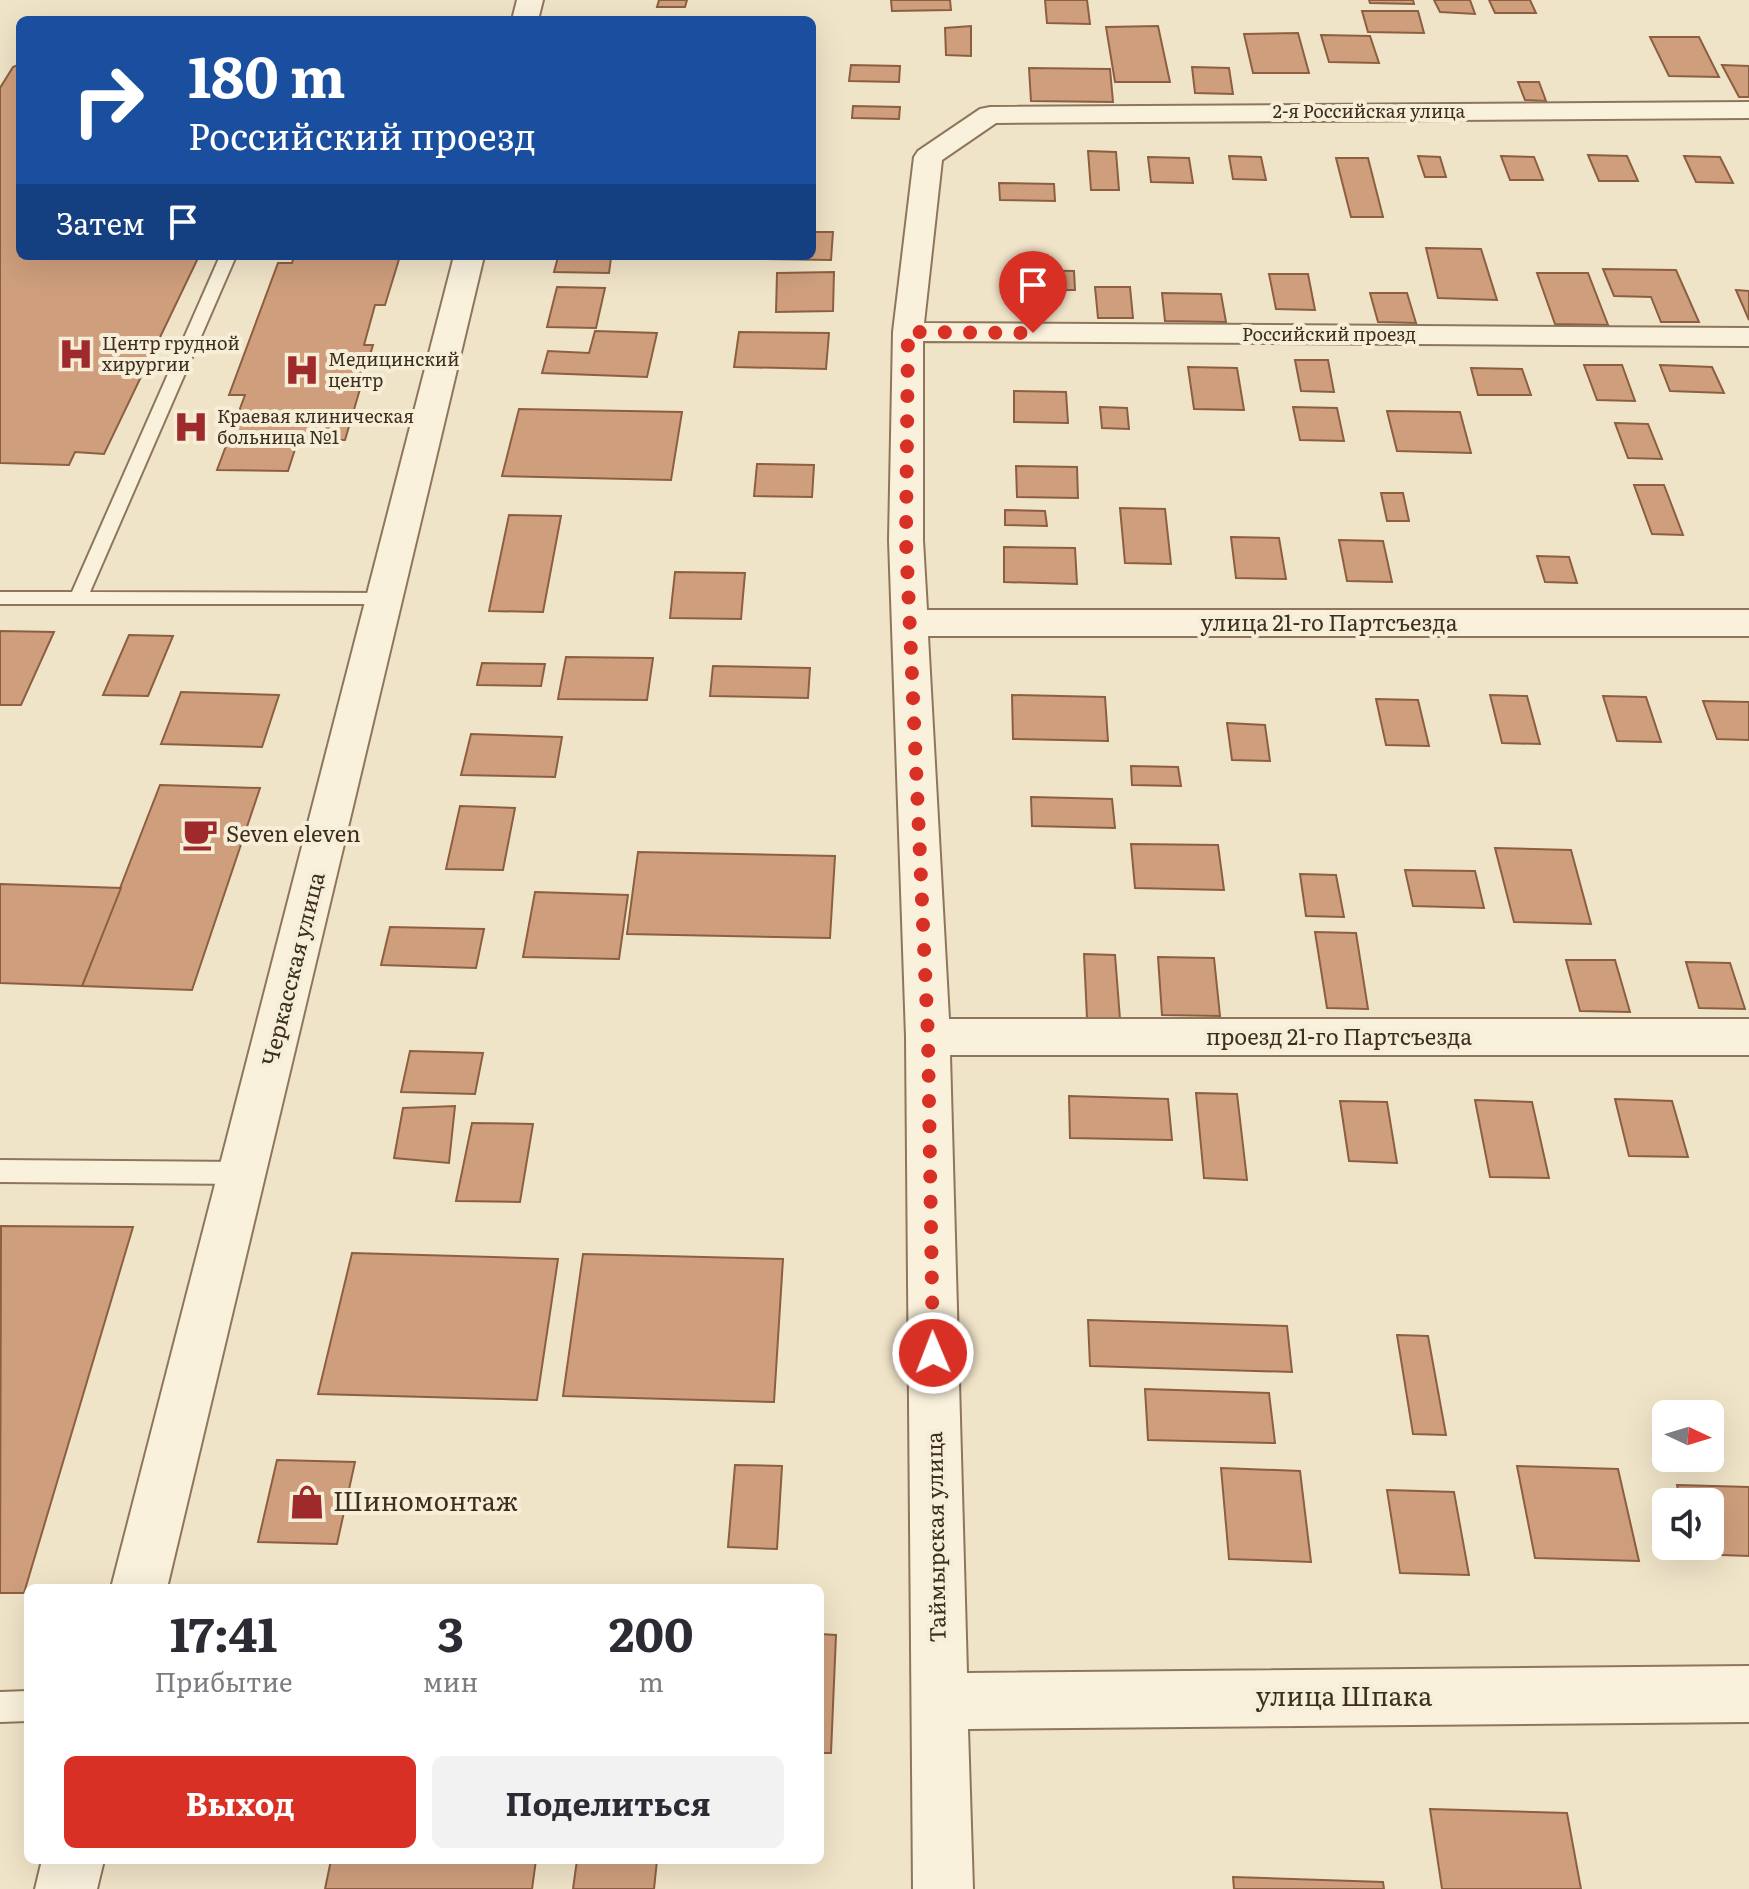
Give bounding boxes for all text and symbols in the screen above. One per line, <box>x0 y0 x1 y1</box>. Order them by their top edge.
text: 180 m <box>188 32 346 115</box>
icon: right <box>56 48 160 152</box>
street label: 2-я Российская улица <box>1273 97 1466 124</box>
text: Российский проезд <box>188 108 536 161</box>
text: Затем <box>56 200 145 244</box>
icon: arrive <box>161 200 205 244</box>
pin <box>999 251 1067 333</box>
icon: arrive <box>1011 263 1055 307</box>
street label: Российский проезд <box>1242 320 1416 347</box>
place label: Центр грудной хирургии <box>102 329 240 377</box>
hospital icon: Центр грудной хирургии <box>57 335 95 373</box>
place label: Медицинский центр <box>328 345 459 393</box>
hospital icon: Медицинский центр <box>283 351 321 389</box>
place label: Краевая клиническая больница №1 <box>217 402 414 450</box>
hospital icon: Краевая клиническая больница №1 <box>172 408 210 446</box>
street label: улица 21-го Партсъезда <box>1200 605 1458 638</box>
cafe icon: Seven eleven <box>181 815 219 853</box>
place label: Seven eleven <box>226 816 360 849</box>
street label: Черкасская улица <box>251 868 332 1069</box>
street label: проезд 21-го Партсъезда <box>1206 1019 1472 1052</box>
position arrow <box>891 1311 975 1395</box>
north arrow <box>1652 1400 1724 1472</box>
map controls <box>1652 1400 1724 1560</box>
street label: Таймырская улица <box>916 1431 953 1643</box>
place label: Шиномонтаж <box>333 1480 518 1519</box>
shop icon: Шиномонтаж <box>288 1483 326 1521</box>
button: sound <box>1652 1488 1724 1560</box>
text: 17:41 <box>170 1596 277 1667</box>
text: 3 <box>437 1596 464 1667</box>
text: 200 <box>609 1596 694 1667</box>
text: Прибытие <box>154 1661 293 1700</box>
text: мин <box>423 1661 478 1700</box>
text: m <box>639 1661 664 1700</box>
street label: улица Шпака <box>1256 1675 1432 1714</box>
button: Выход <box>64 1756 416 1848</box>
button: Поделиться <box>432 1756 784 1848</box>

